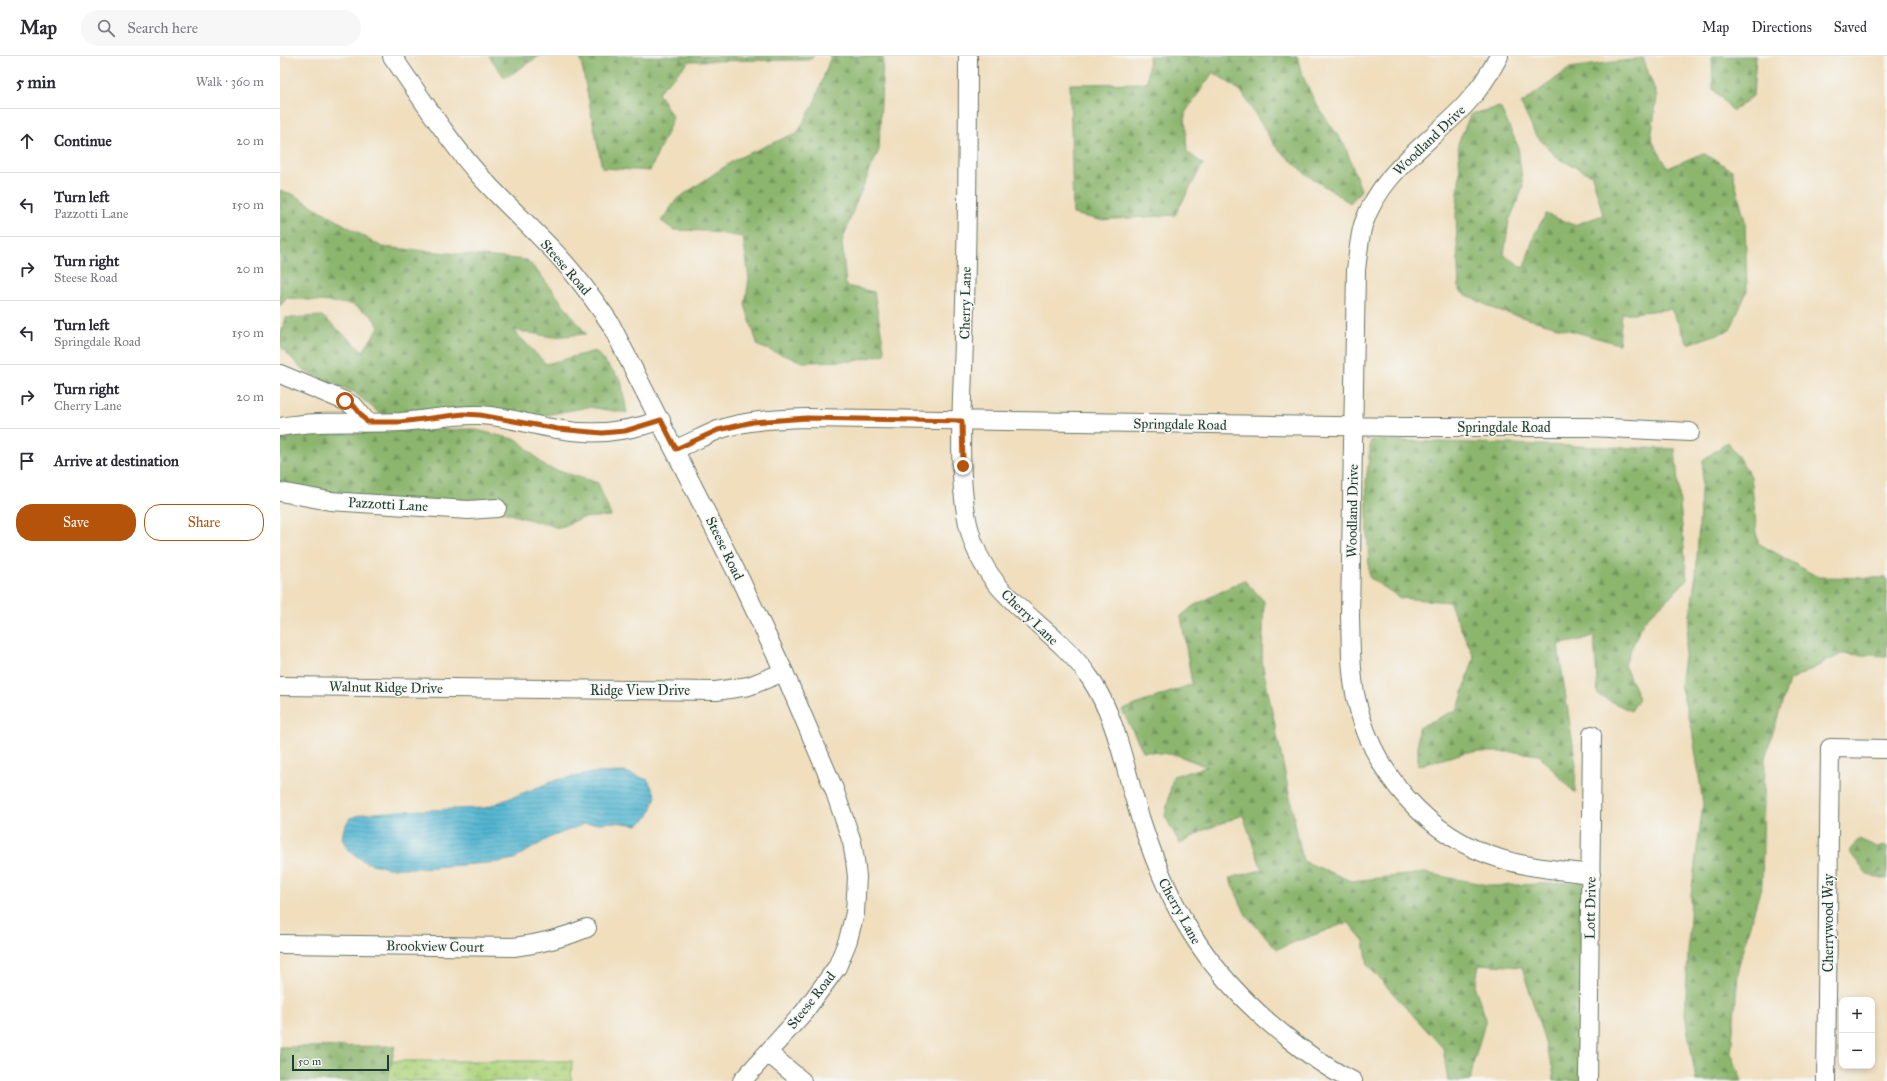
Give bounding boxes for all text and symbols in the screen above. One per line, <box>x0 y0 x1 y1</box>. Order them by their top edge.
search box <box>81 10 361 46</box>
text: Map <box>20 16 57 39</box>
icon: search <box>95 17 117 39</box>
text: Search here <box>127 19 198 37</box>
text: Map <box>1702 19 1729 36</box>
text: Directions <box>1751 19 1812 36</box>
text: Saved <box>1834 19 1867 36</box>
text: 5 min <box>16 72 56 93</box>
text: Walk · 360 m <box>196 74 264 90</box>
street label: Woodland Drive <box>1390 102 1469 179</box>
icon: ahead <box>16 130 38 152</box>
text: Continue <box>54 132 112 150</box>
text: 20 m <box>236 133 264 149</box>
text: Turn left <box>54 188 110 206</box>
icon: left <box>16 194 38 216</box>
text: 150 m <box>232 197 264 213</box>
text: Pazzotti Lane <box>54 206 129 222</box>
street label: Steese Road <box>537 236 594 299</box>
text: Turn right <box>54 252 119 270</box>
icon: right <box>16 258 38 280</box>
text: 20 m <box>236 261 264 277</box>
street label: Cherry Lane <box>956 266 975 340</box>
text: Steese Road <box>54 270 118 286</box>
text: Turn left <box>54 316 110 334</box>
icon: left <box>16 322 38 344</box>
text: 150 m <box>232 325 264 341</box>
text: Springdale Road <box>54 334 141 350</box>
text: Turn right <box>54 380 119 398</box>
icon: right <box>16 386 38 408</box>
text: 20 m <box>236 389 264 405</box>
route start <box>336 392 354 410</box>
text: Cherry Lane <box>54 398 122 414</box>
street label: Springdale Road <box>1133 415 1227 434</box>
street label: Springdale Road <box>1457 419 1551 436</box>
icon: arrive <box>16 450 38 472</box>
text: Arrive at destination <box>54 452 179 470</box>
route end <box>954 457 972 475</box>
street label: Woodland Drive <box>1343 464 1362 558</box>
street label: Pazzotti Lane <box>347 494 429 515</box>
button: Save <box>16 504 136 541</box>
button: Share <box>144 504 264 541</box>
street label: Steese Road <box>702 514 747 583</box>
street label: Cherry Lane <box>998 586 1062 649</box>
street label: Walnut Ridge Drive <box>329 678 443 697</box>
street label: Ridge View Drive <box>590 682 690 699</box>
street label: Cherrywood Way <box>1820 873 1837 972</box>
street label: Cherry Lane <box>1154 875 1205 947</box>
street label: Lott Drive <box>1581 876 1600 940</box>
street label: Brookview Court <box>386 937 484 956</box>
street label: Steese Road <box>784 968 839 1033</box>
map controls <box>1839 997 1875 1069</box>
button: + <box>1839 997 1875 1033</box>
button: − <box>1839 1033 1875 1069</box>
scale bar <box>292 1053 389 1072</box>
text: 50 m <box>298 1055 321 1068</box>

